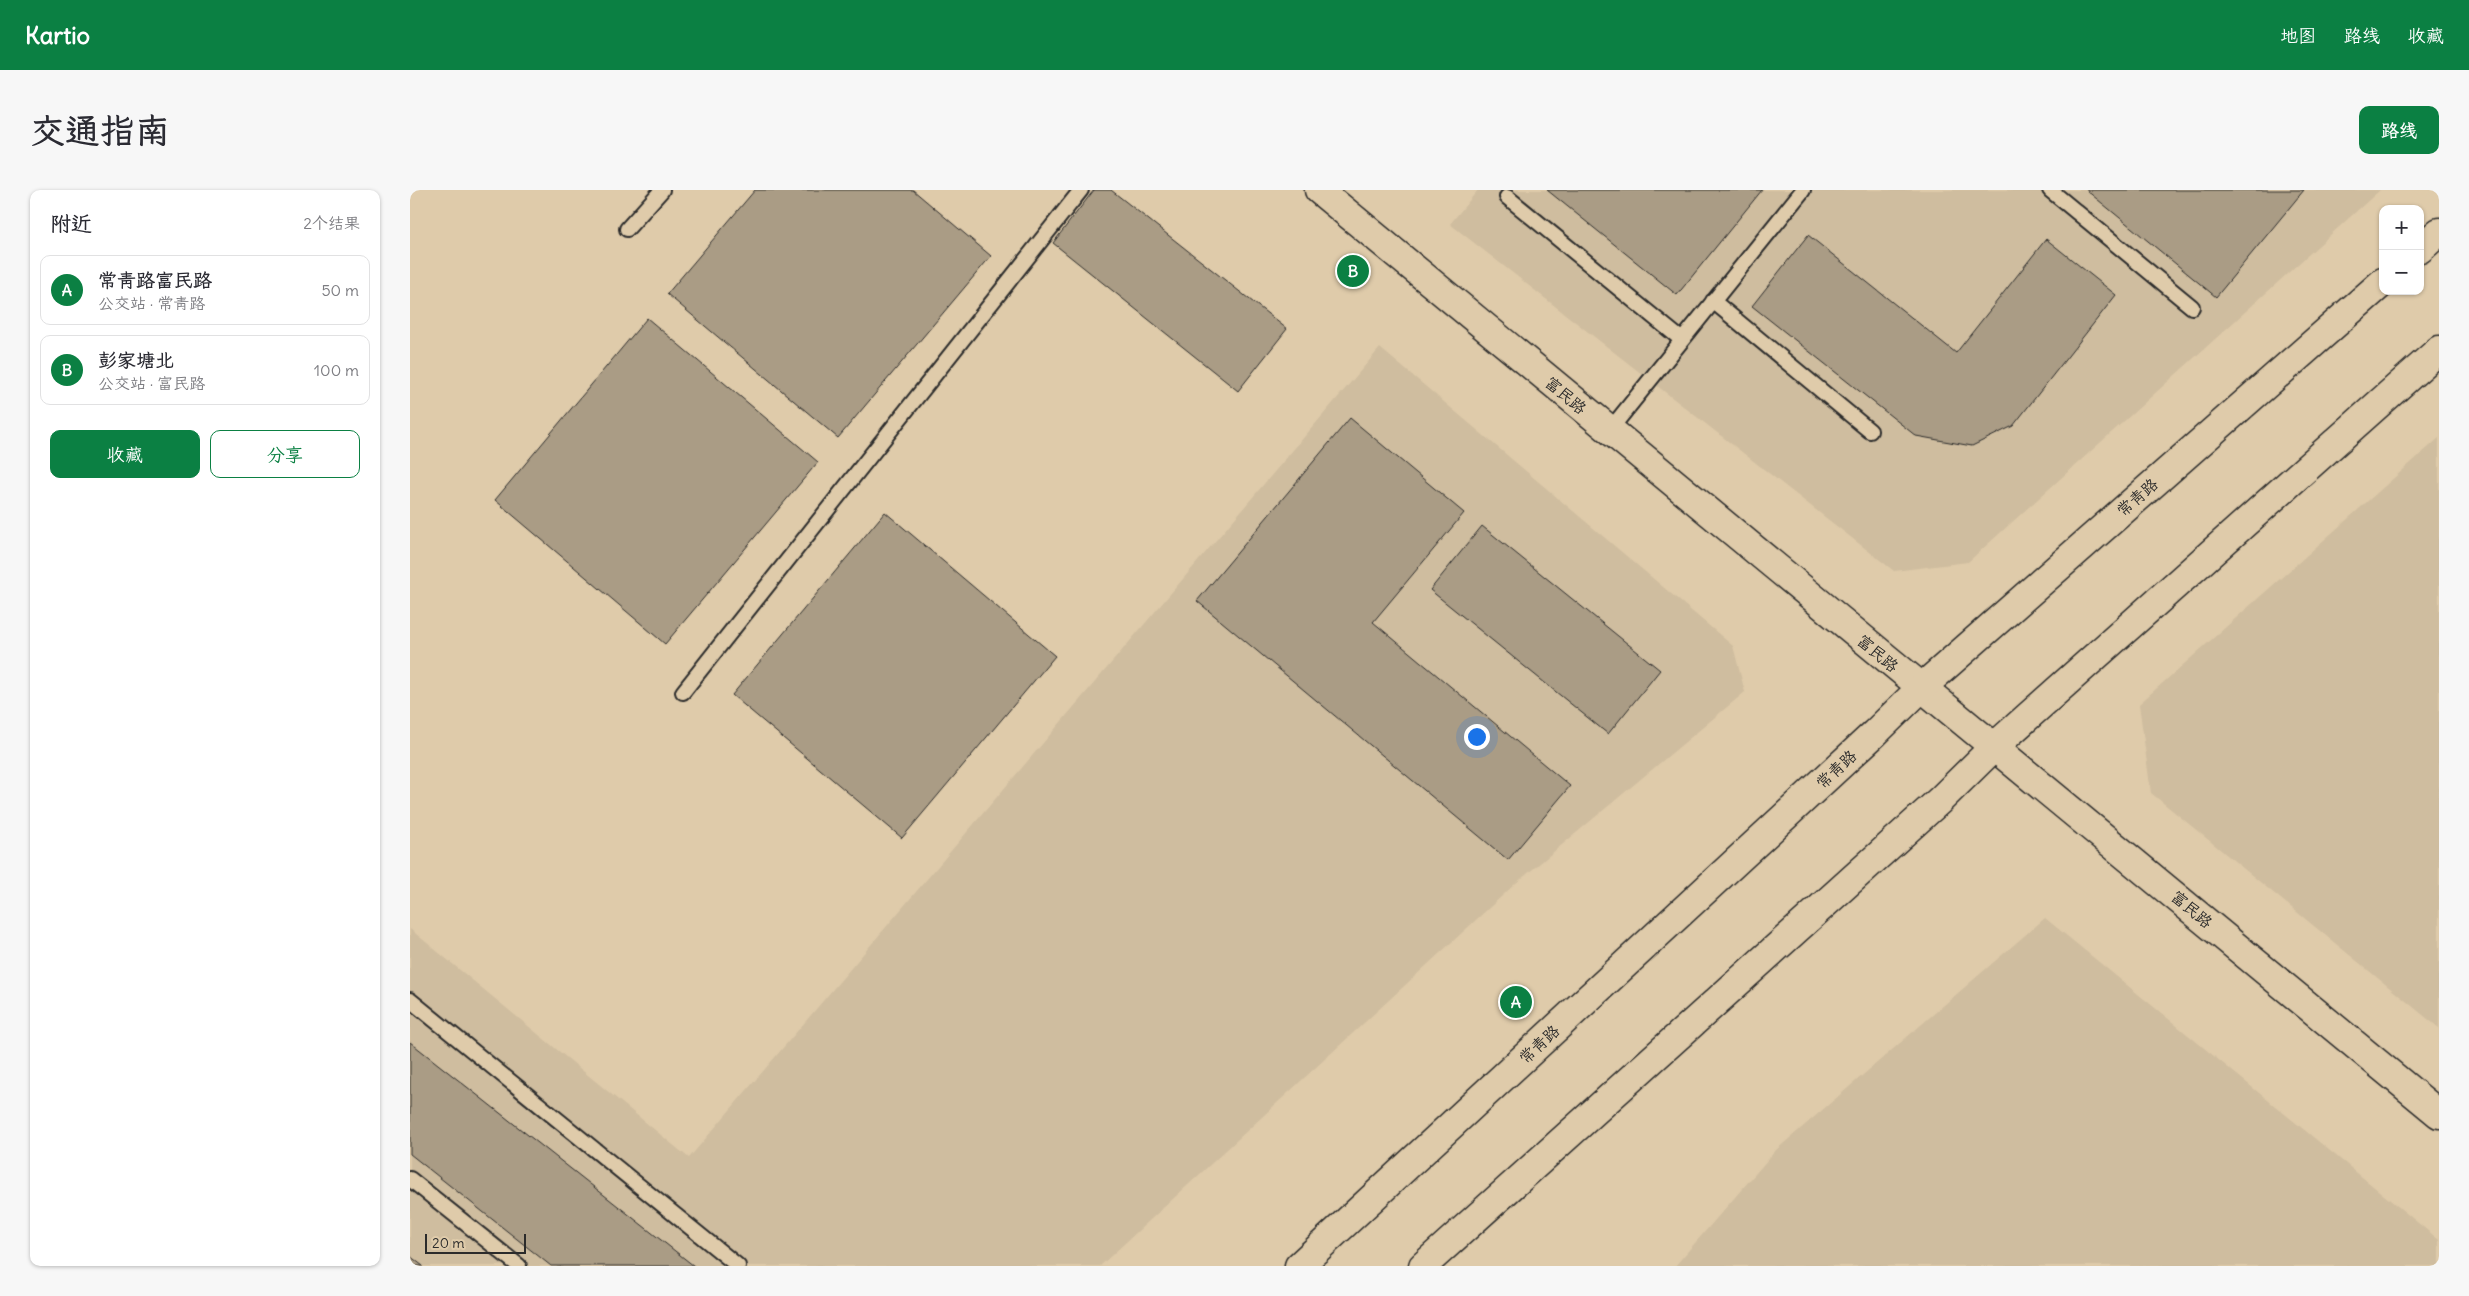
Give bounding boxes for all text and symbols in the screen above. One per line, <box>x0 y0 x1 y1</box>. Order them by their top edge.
text: Kartio <box>25 20 90 50</box>
text: 地图 <box>2280 24 2316 47</box>
text: 路线 <box>2344 24 2380 47</box>
text: 收藏 <box>2408 24 2444 47</box>
button: 路线 <box>2359 106 2439 154</box>
text: 交通指南 <box>30 108 170 152</box>
map controls <box>2379 205 2424 295</box>
button: + <box>2379 205 2424 250</box>
text: 附近 <box>50 210 92 237</box>
text: 2个结果 <box>303 213 360 233</box>
button: − <box>2379 250 2424 295</box>
pin: B <box>1337 252 1369 290</box>
text: 常青路富民路 <box>98 268 212 292</box>
text: A <box>62 280 72 300</box>
text: 50 m <box>321 280 359 300</box>
text: 公交站 · 常青路 <box>98 293 205 313</box>
text: 彭家塘北 <box>98 348 174 372</box>
text: B <box>62 360 72 380</box>
text: 100 m <box>314 360 359 380</box>
street label: 富民路 <box>1541 372 1591 418</box>
text: 公交站 · 富民路 <box>98 373 205 393</box>
button: 收藏 <box>50 430 200 478</box>
button: 分享 <box>210 430 360 478</box>
street label: 常青路 <box>2112 474 2162 520</box>
street label: 富民路 <box>1853 630 1903 676</box>
your location <box>1464 724 1490 750</box>
street label: 常青路 <box>1812 745 1860 793</box>
street label: 富民路 <box>2167 886 2217 932</box>
pin: A <box>1500 983 1532 1021</box>
street label: 常青路 <box>1515 1020 1563 1068</box>
scale bar <box>425 1231 526 1254</box>
text: 20 m <box>432 1234 465 1252</box>

